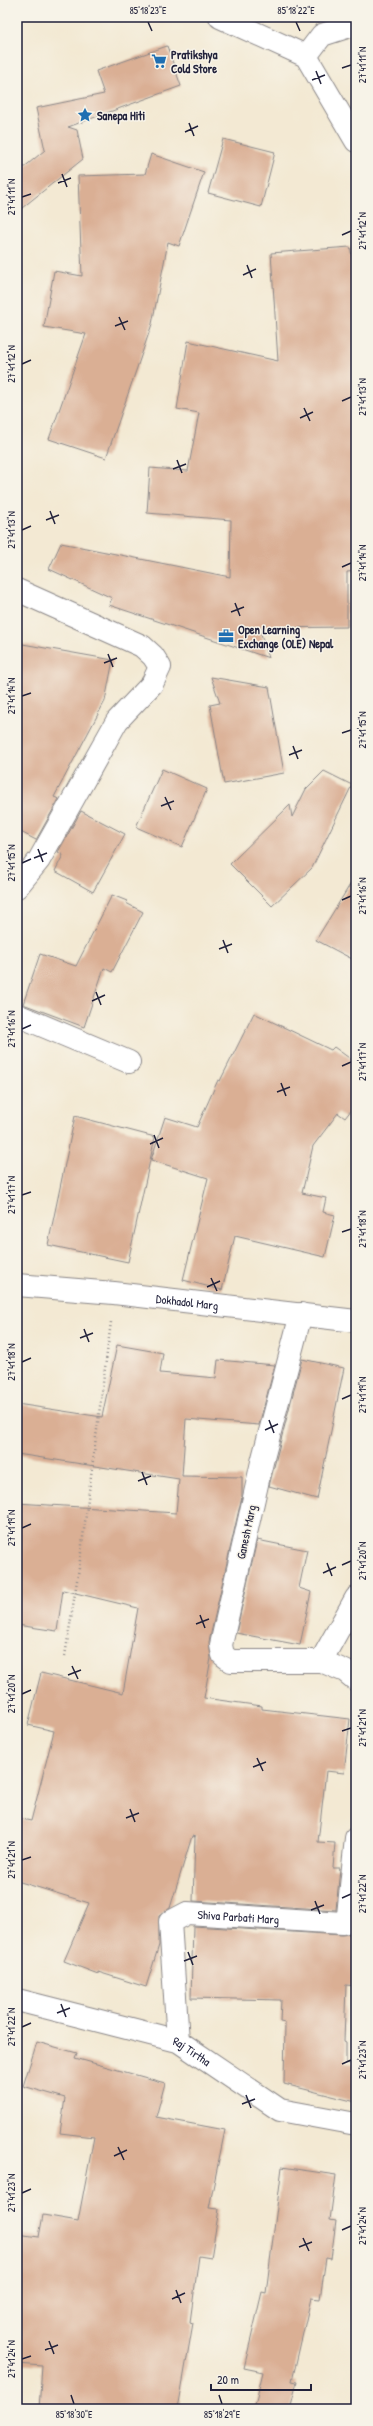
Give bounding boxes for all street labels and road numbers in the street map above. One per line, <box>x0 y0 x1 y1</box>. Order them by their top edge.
street label: Dokhadol Marg <box>155 1289 219 1314</box>
street label: Ganesh Marg <box>232 1503 260 1561</box>
street label: Shiva Parbati Marg <box>197 1905 280 1927</box>
street label: Raj Tirtha <box>172 2032 215 2070</box>

